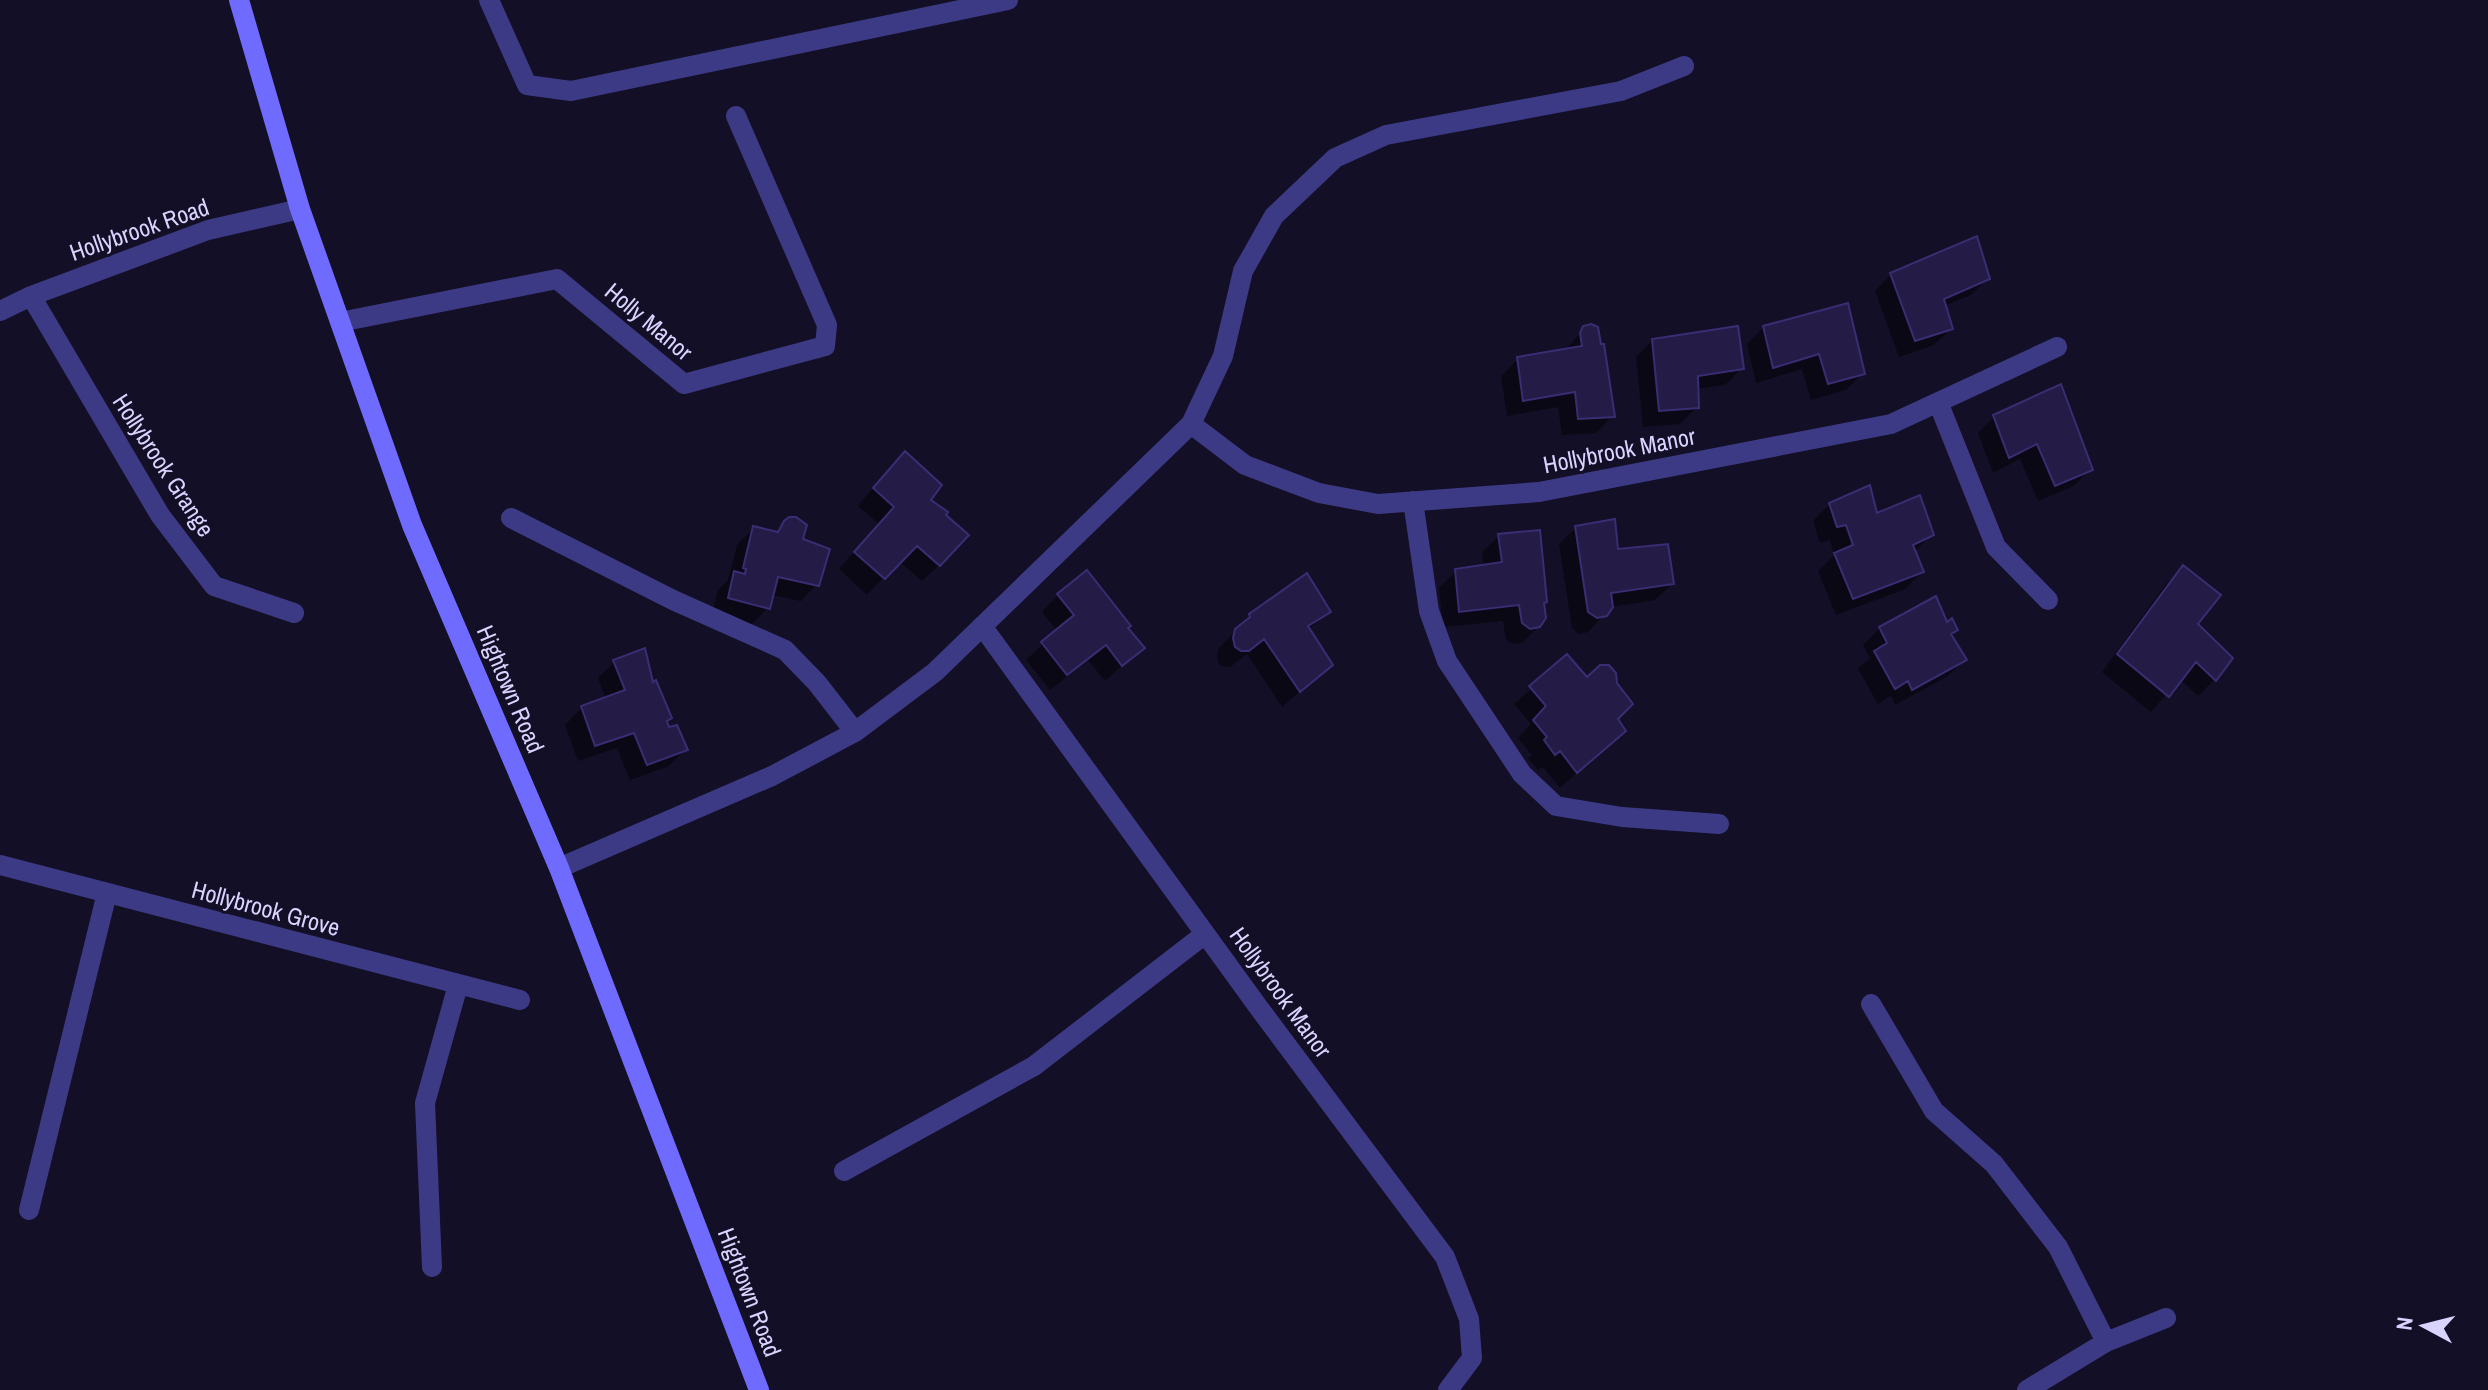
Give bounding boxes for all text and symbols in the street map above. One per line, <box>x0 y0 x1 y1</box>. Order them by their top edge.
street label: Hollybrook Road <box>65 190 213 268</box>
street label: Holly Manor <box>599 275 700 367</box>
street label: Hollybrook Grange <box>106 387 222 543</box>
street label: Hollybrook Manor <box>1540 419 1698 480</box>
street label: Hightown Road <box>470 620 552 758</box>
street label: Hollybrook Grove <box>188 873 344 943</box>
street label: Hollybrook Manor <box>1223 920 1340 1064</box>
street label: Hightown Road <box>711 1223 789 1361</box>
north arrow <box>2384 1286 2464 1366</box>
text: N <box>2388 1315 2420 1332</box>

